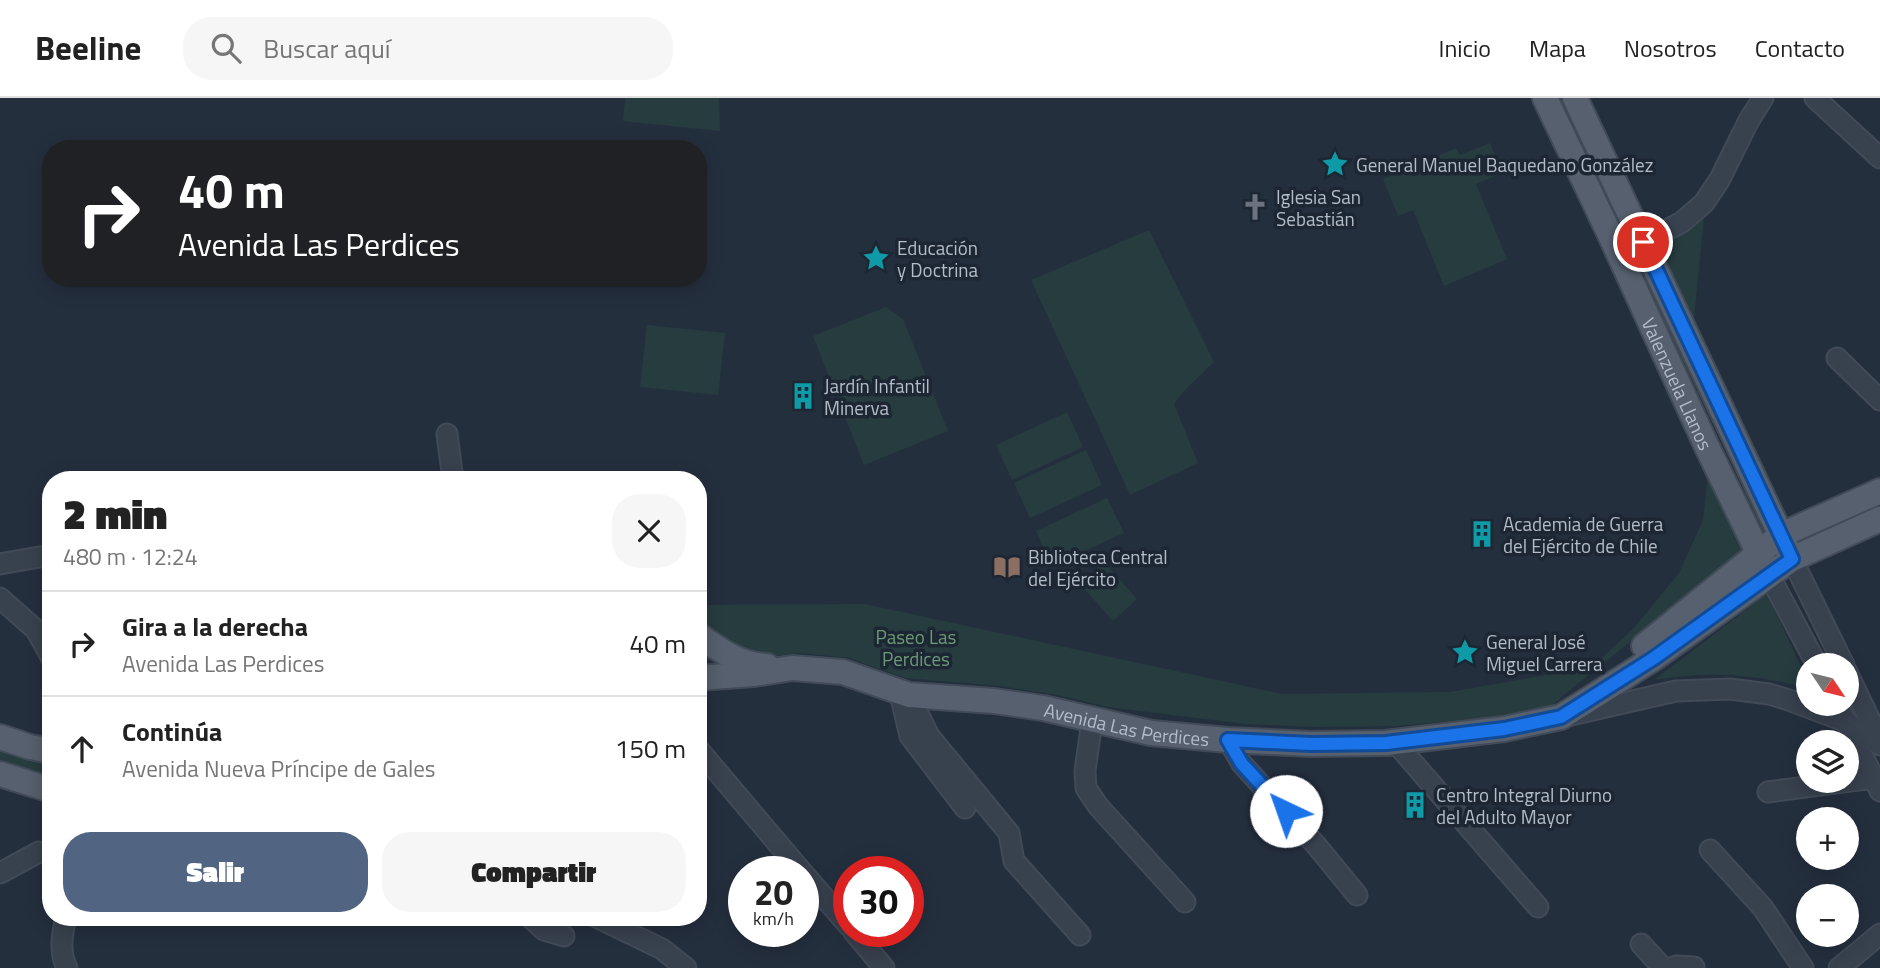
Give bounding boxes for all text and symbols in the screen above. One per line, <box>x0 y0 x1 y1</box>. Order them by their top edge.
search box <box>183 17 673 80</box>
text: Beeline <box>35 23 141 73</box>
icon: search <box>207 29 245 67</box>
text: Buscar aquí <box>263 29 390 68</box>
text: Inicio <box>1439 30 1491 66</box>
text: Mapa <box>1529 30 1586 66</box>
text: Nosotros <box>1624 30 1717 66</box>
text: Contacto <box>1755 30 1845 66</box>
place icon: General Manuel Baquedano González <box>1320 149 1350 179</box>
place label: General Manuel Baquedano González <box>1356 150 1653 179</box>
text: 40 m <box>178 152 285 227</box>
icon: right <box>63 168 154 259</box>
place label: Iglesia San Sebastián <box>1276 182 1361 233</box>
church icon: Iglesia San Sebastián <box>1240 192 1270 222</box>
pin <box>1613 212 1673 272</box>
text: Avenida Las Perdices <box>178 220 460 268</box>
icon: arrive <box>1624 223 1662 261</box>
place label: Educación y Doctrina <box>897 233 979 284</box>
place icon: Educación y Doctrina <box>861 243 891 273</box>
street label: Valenzuela Llanos <box>1635 313 1721 455</box>
place label: Jardín Infantil Minerva <box>824 371 930 422</box>
building icon: Jardín Infantil Minerva <box>788 381 818 411</box>
text: 2 min <box>63 481 167 545</box>
button: close <box>612 494 686 568</box>
place label: Academia de Guerra del Ejército de Chile <box>1503 509 1664 560</box>
building icon: Academia de Guerra del Ejército de Chile <box>1467 519 1497 549</box>
text: 480 m · 12:24 <box>63 539 198 574</box>
place label: Biblioteca Central del Ejército <box>1028 542 1168 593</box>
library icon: Biblioteca Central del Ejército <box>992 552 1022 582</box>
text: Gira a la derecha <box>122 607 308 646</box>
park label: Paseo Las Perdices <box>876 622 957 673</box>
text: 40 m <box>629 624 686 663</box>
icon: right <box>63 625 101 663</box>
place label: General José Miguel Carrera <box>1486 627 1603 678</box>
place icon: General José Miguel Carrera <box>1450 637 1480 667</box>
text: Avenida Las Perdices <box>122 646 324 681</box>
north arrow <box>1796 653 1858 716</box>
map controls <box>1796 653 1859 947</box>
street label: Avenida Las Perdices <box>1042 694 1211 753</box>
text: Continúa <box>122 712 222 751</box>
text: 150 m <box>615 729 686 768</box>
icon: ahead <box>63 730 101 768</box>
button: layers <box>1796 730 1859 793</box>
text: Avenida Nueva Príncipe de Gales <box>122 751 436 786</box>
position arrow <box>1249 774 1323 848</box>
place label: Centro Integral Diurno del Adulto Mayor <box>1436 780 1612 831</box>
building icon: Centro Integral Diurno del Adulto Mayor <box>1400 790 1430 820</box>
button: + <box>1796 807 1859 870</box>
button: Salir <box>63 832 368 912</box>
button: Compartir <box>382 832 686 912</box>
speed limit sign: 30 <box>833 856 924 947</box>
text: 20 <box>754 865 793 919</box>
button: − <box>1796 884 1859 947</box>
text: km/h <box>753 905 794 932</box>

